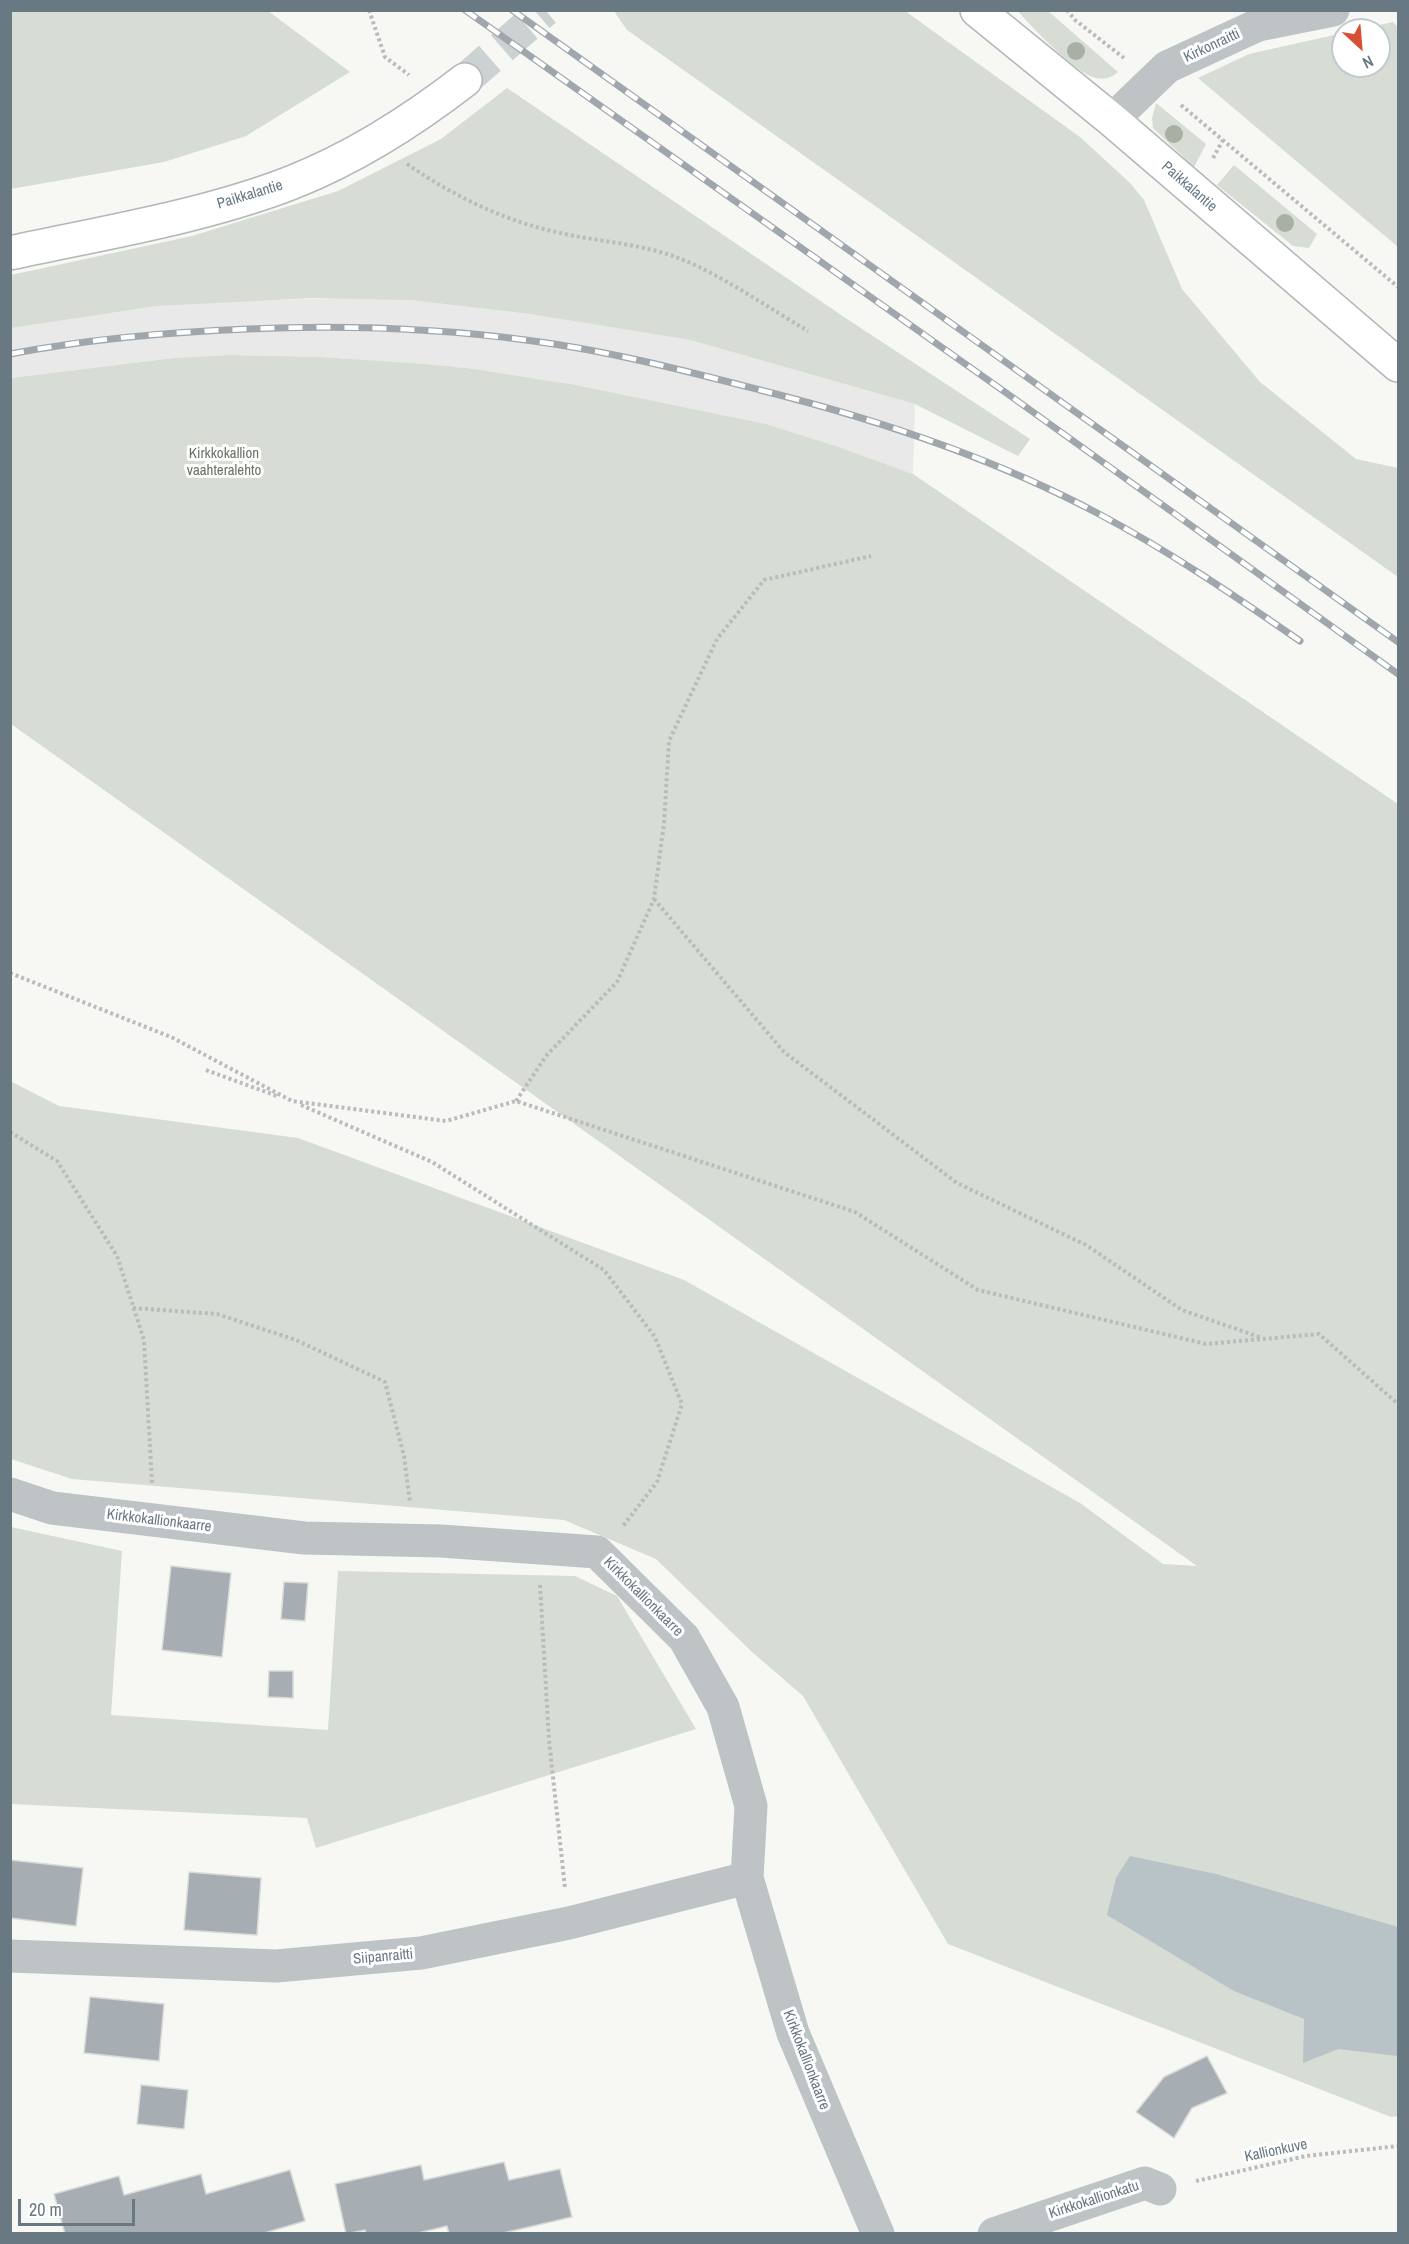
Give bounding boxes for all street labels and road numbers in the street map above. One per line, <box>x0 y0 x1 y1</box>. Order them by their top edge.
street label: Kirkonraitti <box>1181 25 1243 67</box>
street label: Paikkalantie <box>1158 158 1220 216</box>
street label: Paikkalantie <box>215 176 285 214</box>
street label: Kirkkokallionkaarre <box>106 1506 212 1536</box>
street label: Kirkkokallionkaarre <box>599 1553 687 1641</box>
street label: Siipanraitti <box>352 1945 414 1969</box>
street label: Kirkkokallionkaarre <box>779 2008 833 2112</box>
street label: Kallionkuve <box>1243 2136 1309 2166</box>
street label: Kirkkokallionkatu <box>1047 2177 1141 2223</box>

